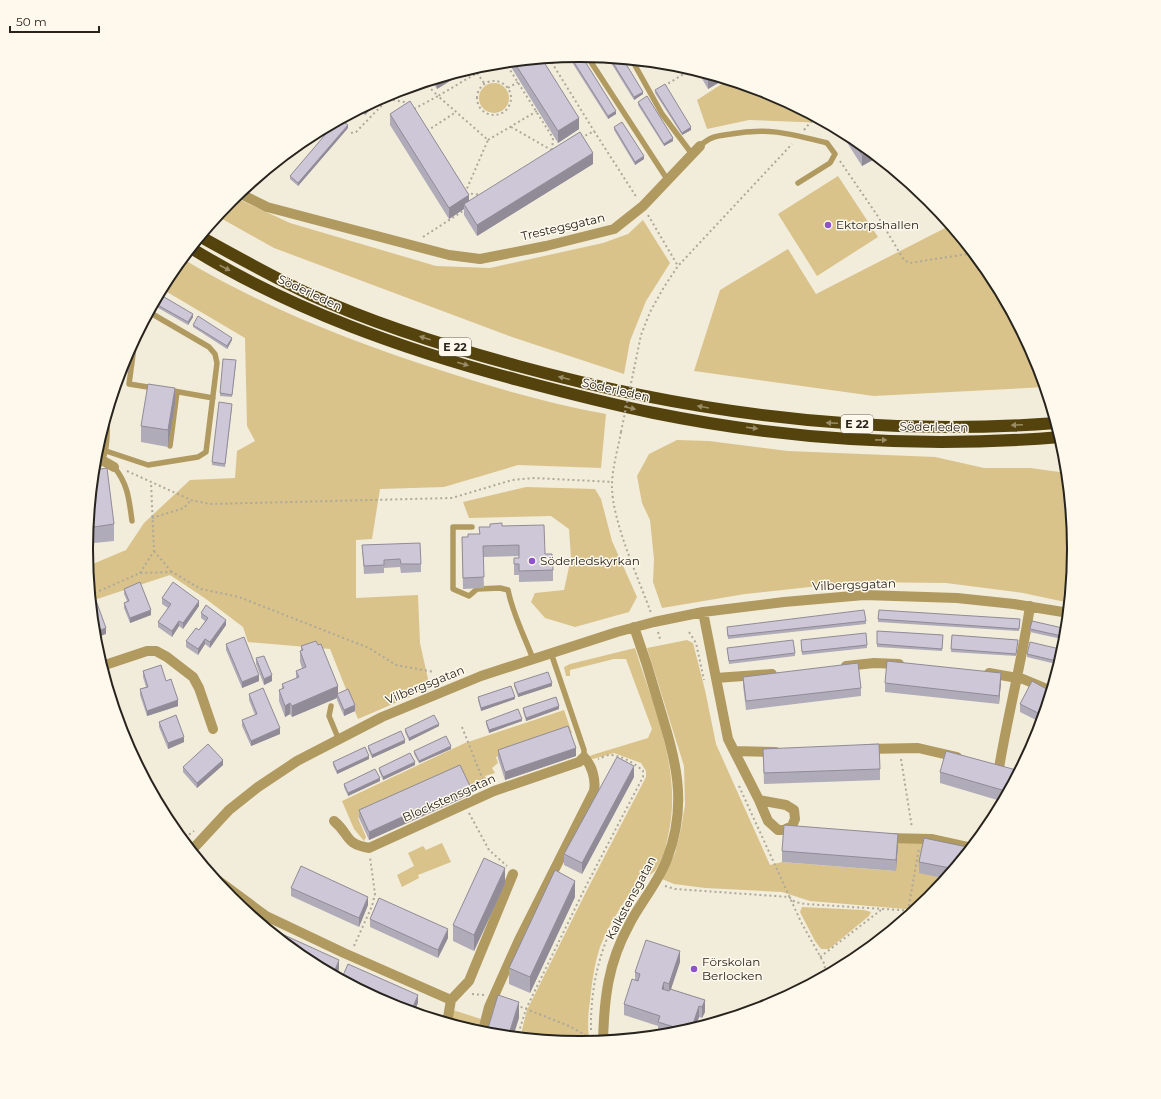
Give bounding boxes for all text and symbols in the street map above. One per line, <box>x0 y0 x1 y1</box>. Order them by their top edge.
scale bar <box>10 8 99 34</box>
text: 50 m <box>16 14 47 29</box>
street label: Trestegsgatan <box>520 210 606 243</box>
place label: Ektorpshallen <box>836 217 919 232</box>
marker: Ektorpshallen <box>823 220 833 230</box>
one-way arrow <box>219 265 231 271</box>
street label: Söderleden <box>276 271 345 314</box>
one-way arrow <box>419 335 431 341</box>
road number: E 22 <box>439 338 471 356</box>
one-way arrow <box>456 362 469 368</box>
street label: Söderleden <box>581 374 651 405</box>
one-way arrow <box>557 375 569 381</box>
one-way arrow <box>696 404 709 410</box>
one-way arrow <box>624 405 636 411</box>
road number: E 22 <box>841 415 873 433</box>
street label: Söderleden <box>899 418 969 435</box>
one-way arrow <box>826 419 838 426</box>
one-way arrow <box>1010 422 1023 428</box>
one-way arrow <box>746 425 758 431</box>
one-way arrow <box>875 437 888 443</box>
place label: Söderledskyrkan <box>540 553 640 568</box>
marker: Söderledskyrkan <box>527 556 537 566</box>
street label: Vilbergsgatan <box>812 576 896 593</box>
street label: Vilbergsgatan <box>383 662 467 707</box>
street label: Blockstensgatan <box>400 770 498 825</box>
street label: Kalkstensgatan <box>602 853 659 942</box>
place label: Förskolan Berlocken <box>702 954 763 983</box>
marker: Förskolan Berlocken <box>689 964 699 974</box>

